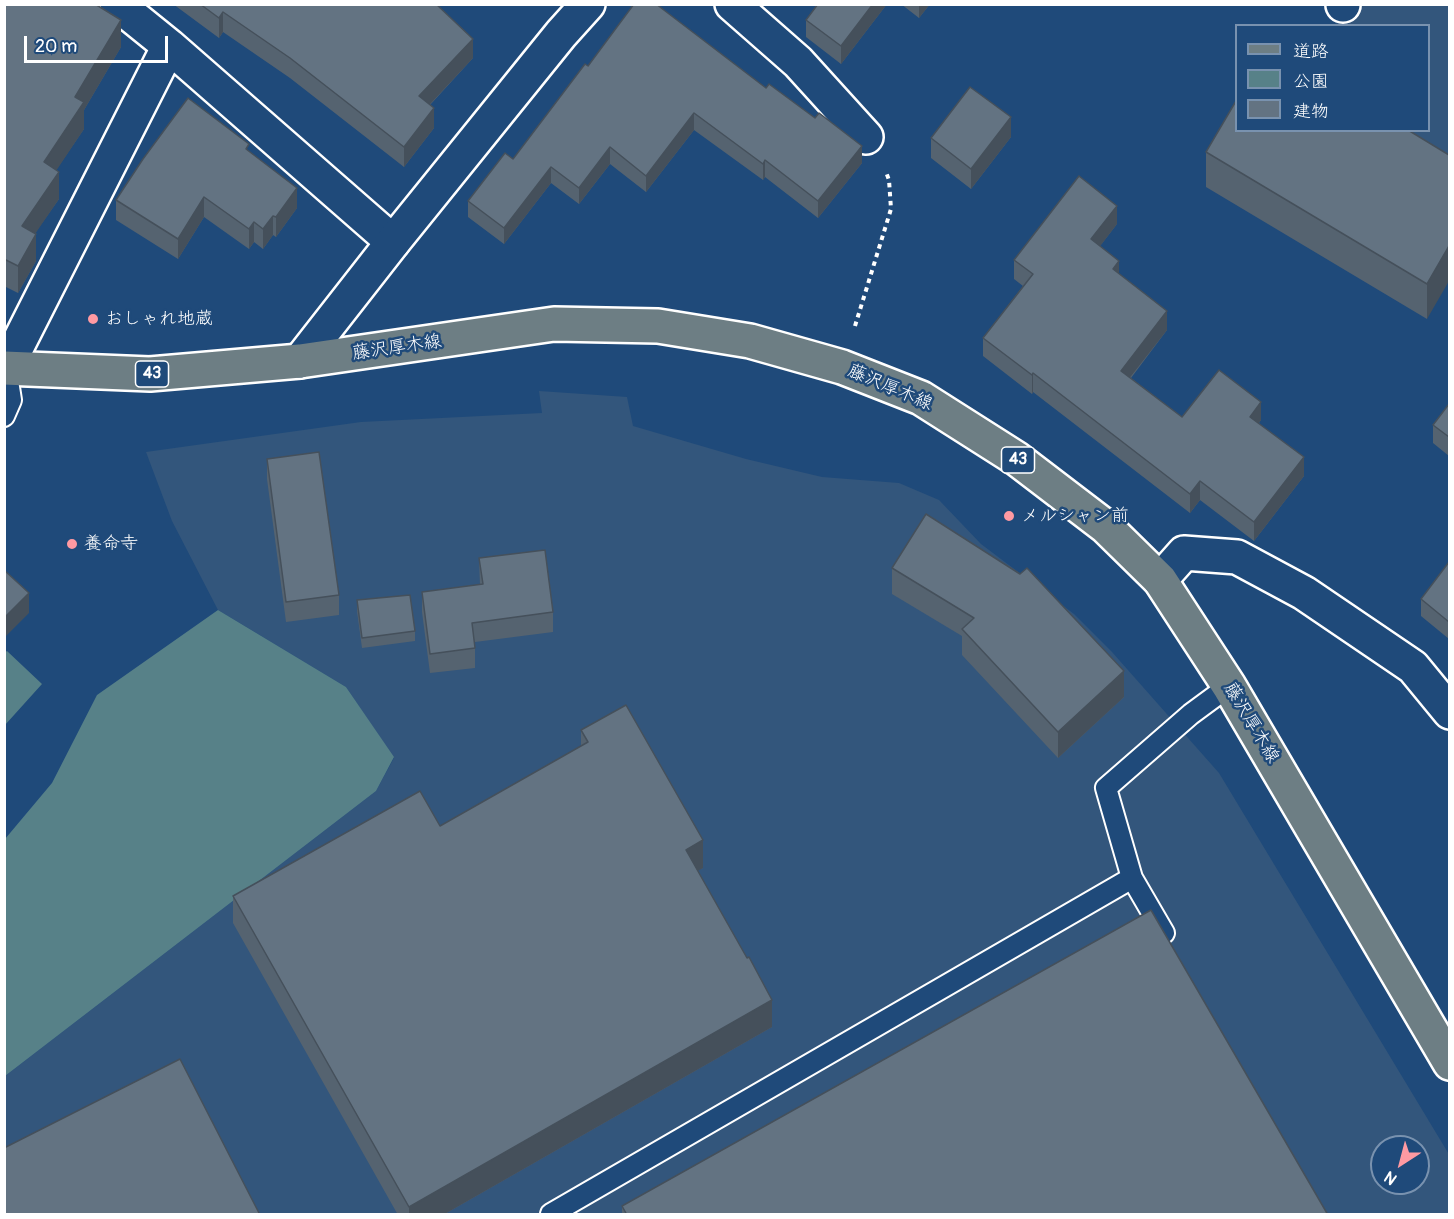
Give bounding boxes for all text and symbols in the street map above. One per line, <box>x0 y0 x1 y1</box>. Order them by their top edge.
scale bar <box>27 24 171 62</box>
legend <box>1235 24 1430 132</box>
text: 20 m <box>35 35 77 58</box>
text: 道路 <box>1293 40 1329 63</box>
text: 公園 <box>1293 70 1329 93</box>
text: 建物 <box>1293 100 1329 123</box>
place label: おしゃれ地蔵 <box>105 308 213 330</box>
marker: おしゃれ地蔵 <box>86 312 100 326</box>
street label: 藤沢厚木線 <box>351 331 443 365</box>
street label: 藤沢厚木線 <box>844 360 936 416</box>
road number: 43 <box>136 361 168 387</box>
road number: 43 <box>1002 447 1034 473</box>
place label: メルシャン前 <box>1021 505 1129 527</box>
marker: メルシャン前 <box>1002 509 1016 523</box>
place label: 養命寺 <box>84 533 138 555</box>
marker: 養命寺 <box>65 537 79 551</box>
street label: 藤沢厚木線 <box>1219 679 1283 767</box>
north arrow <box>1370 1135 1430 1195</box>
text: N <box>1380 1167 1401 1189</box>

